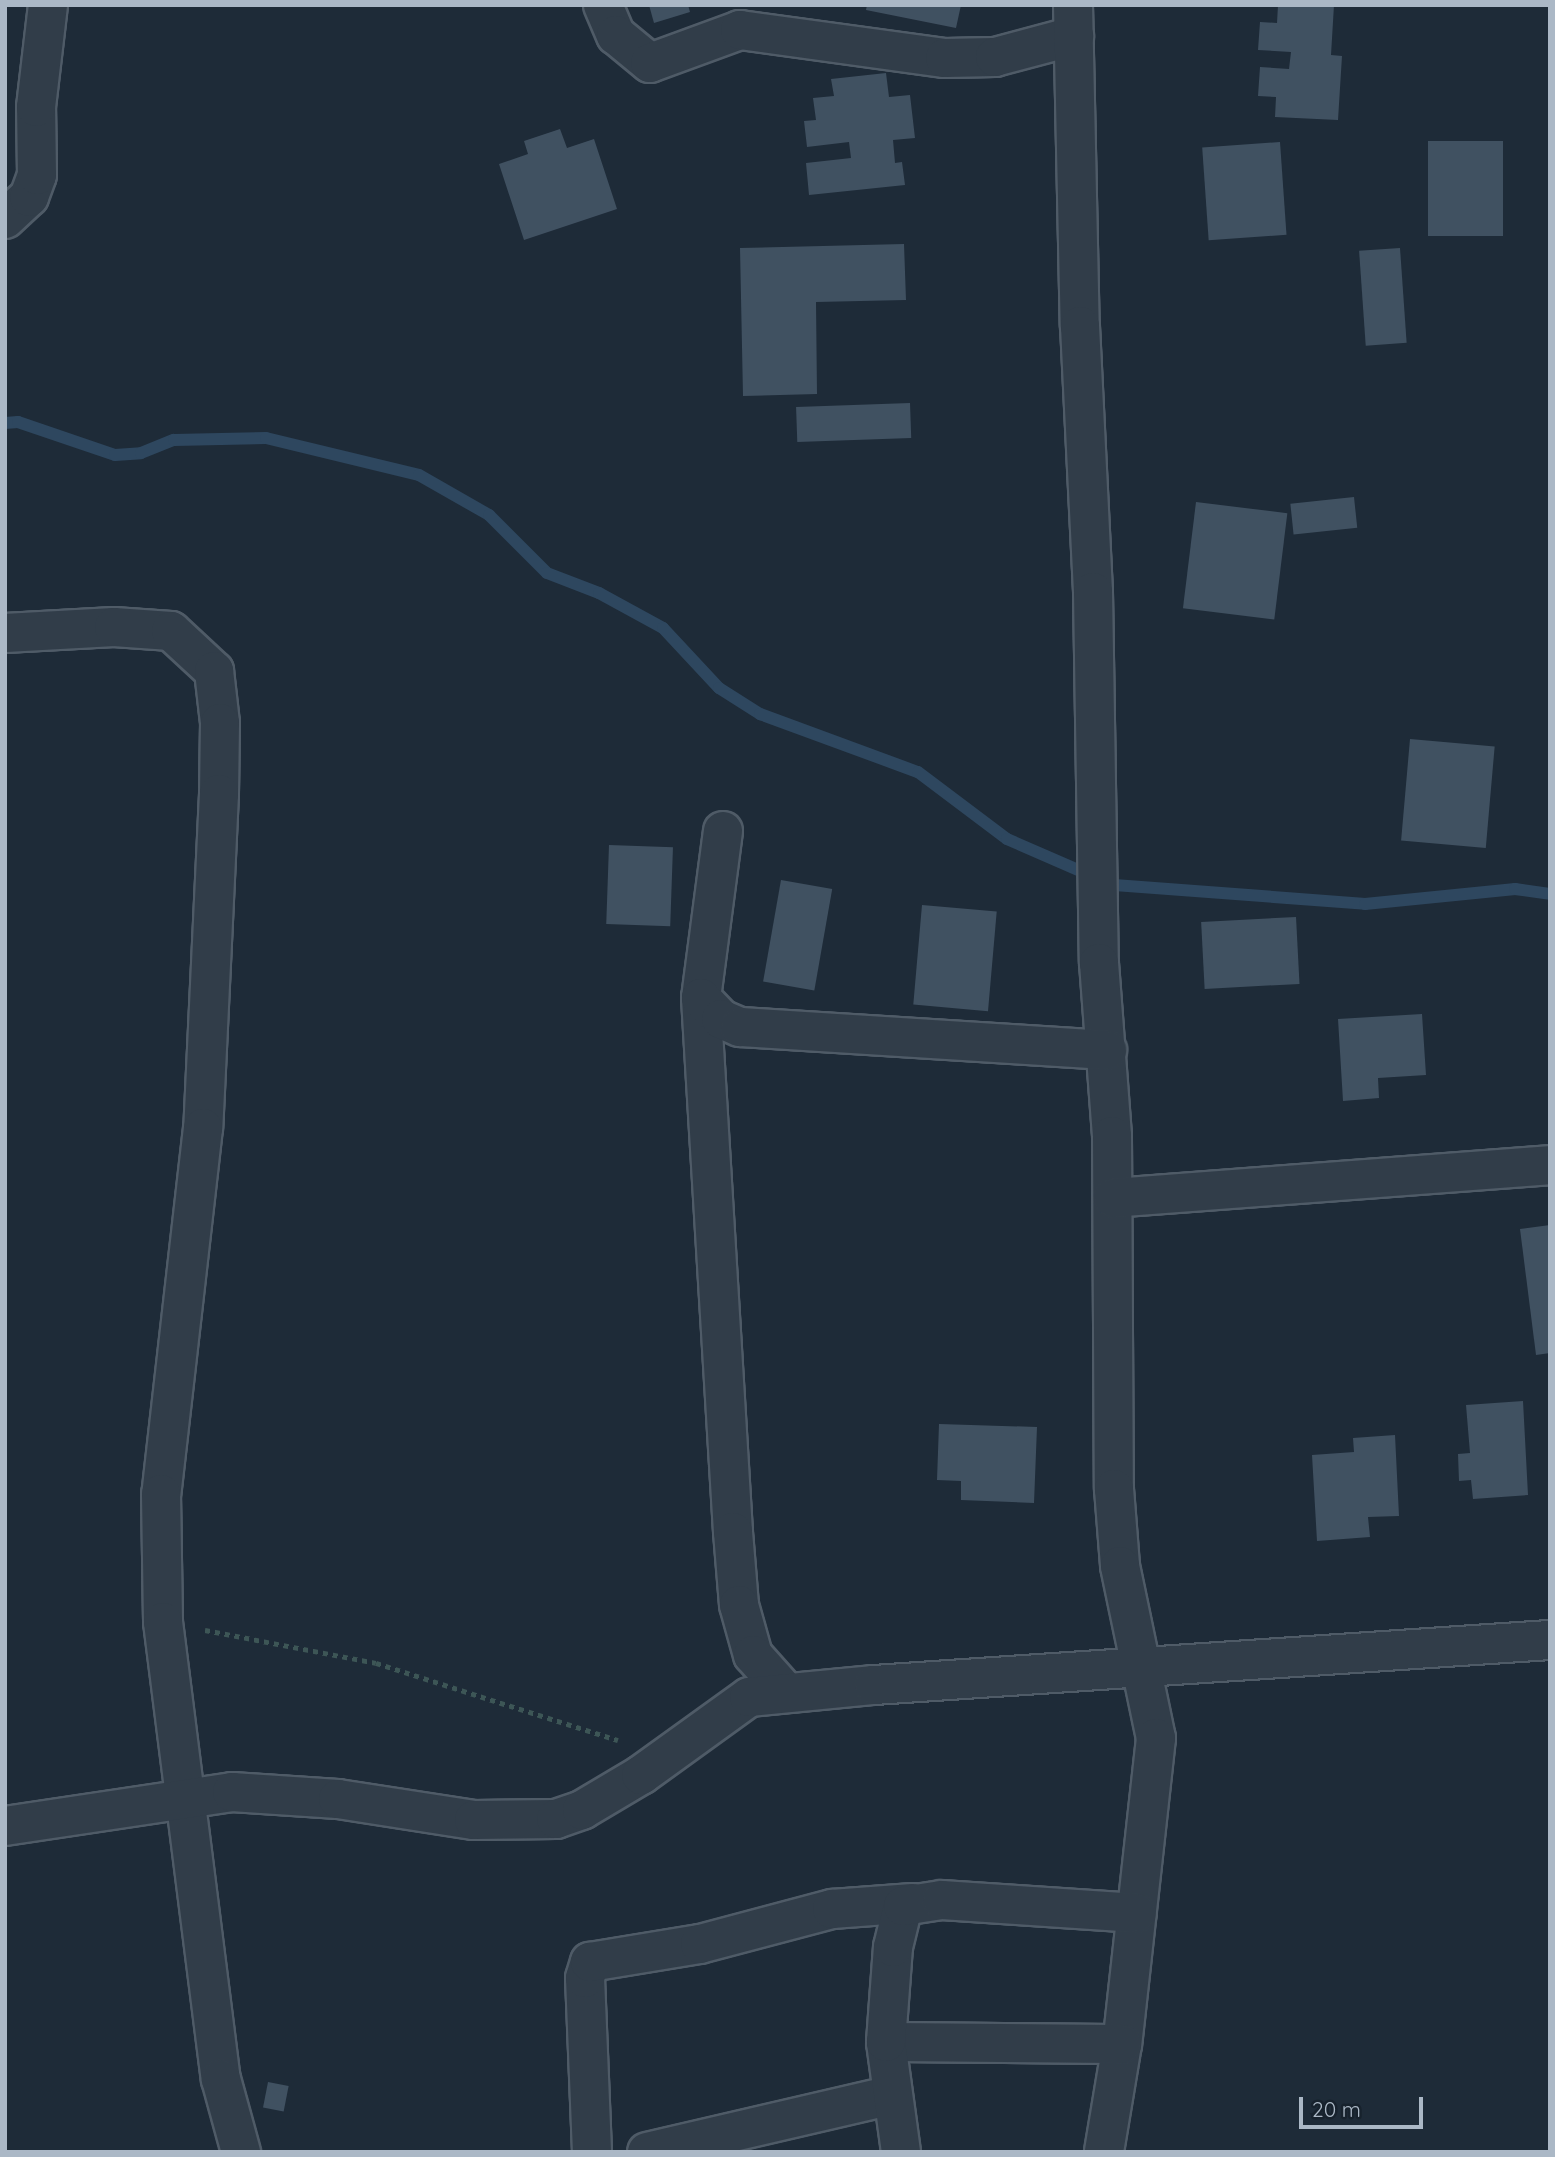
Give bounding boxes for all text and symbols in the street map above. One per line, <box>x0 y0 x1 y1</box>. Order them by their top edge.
scale bar <box>1303 2084 1427 2128</box>
text: 20 m <box>1312 2096 1361 2122</box>

